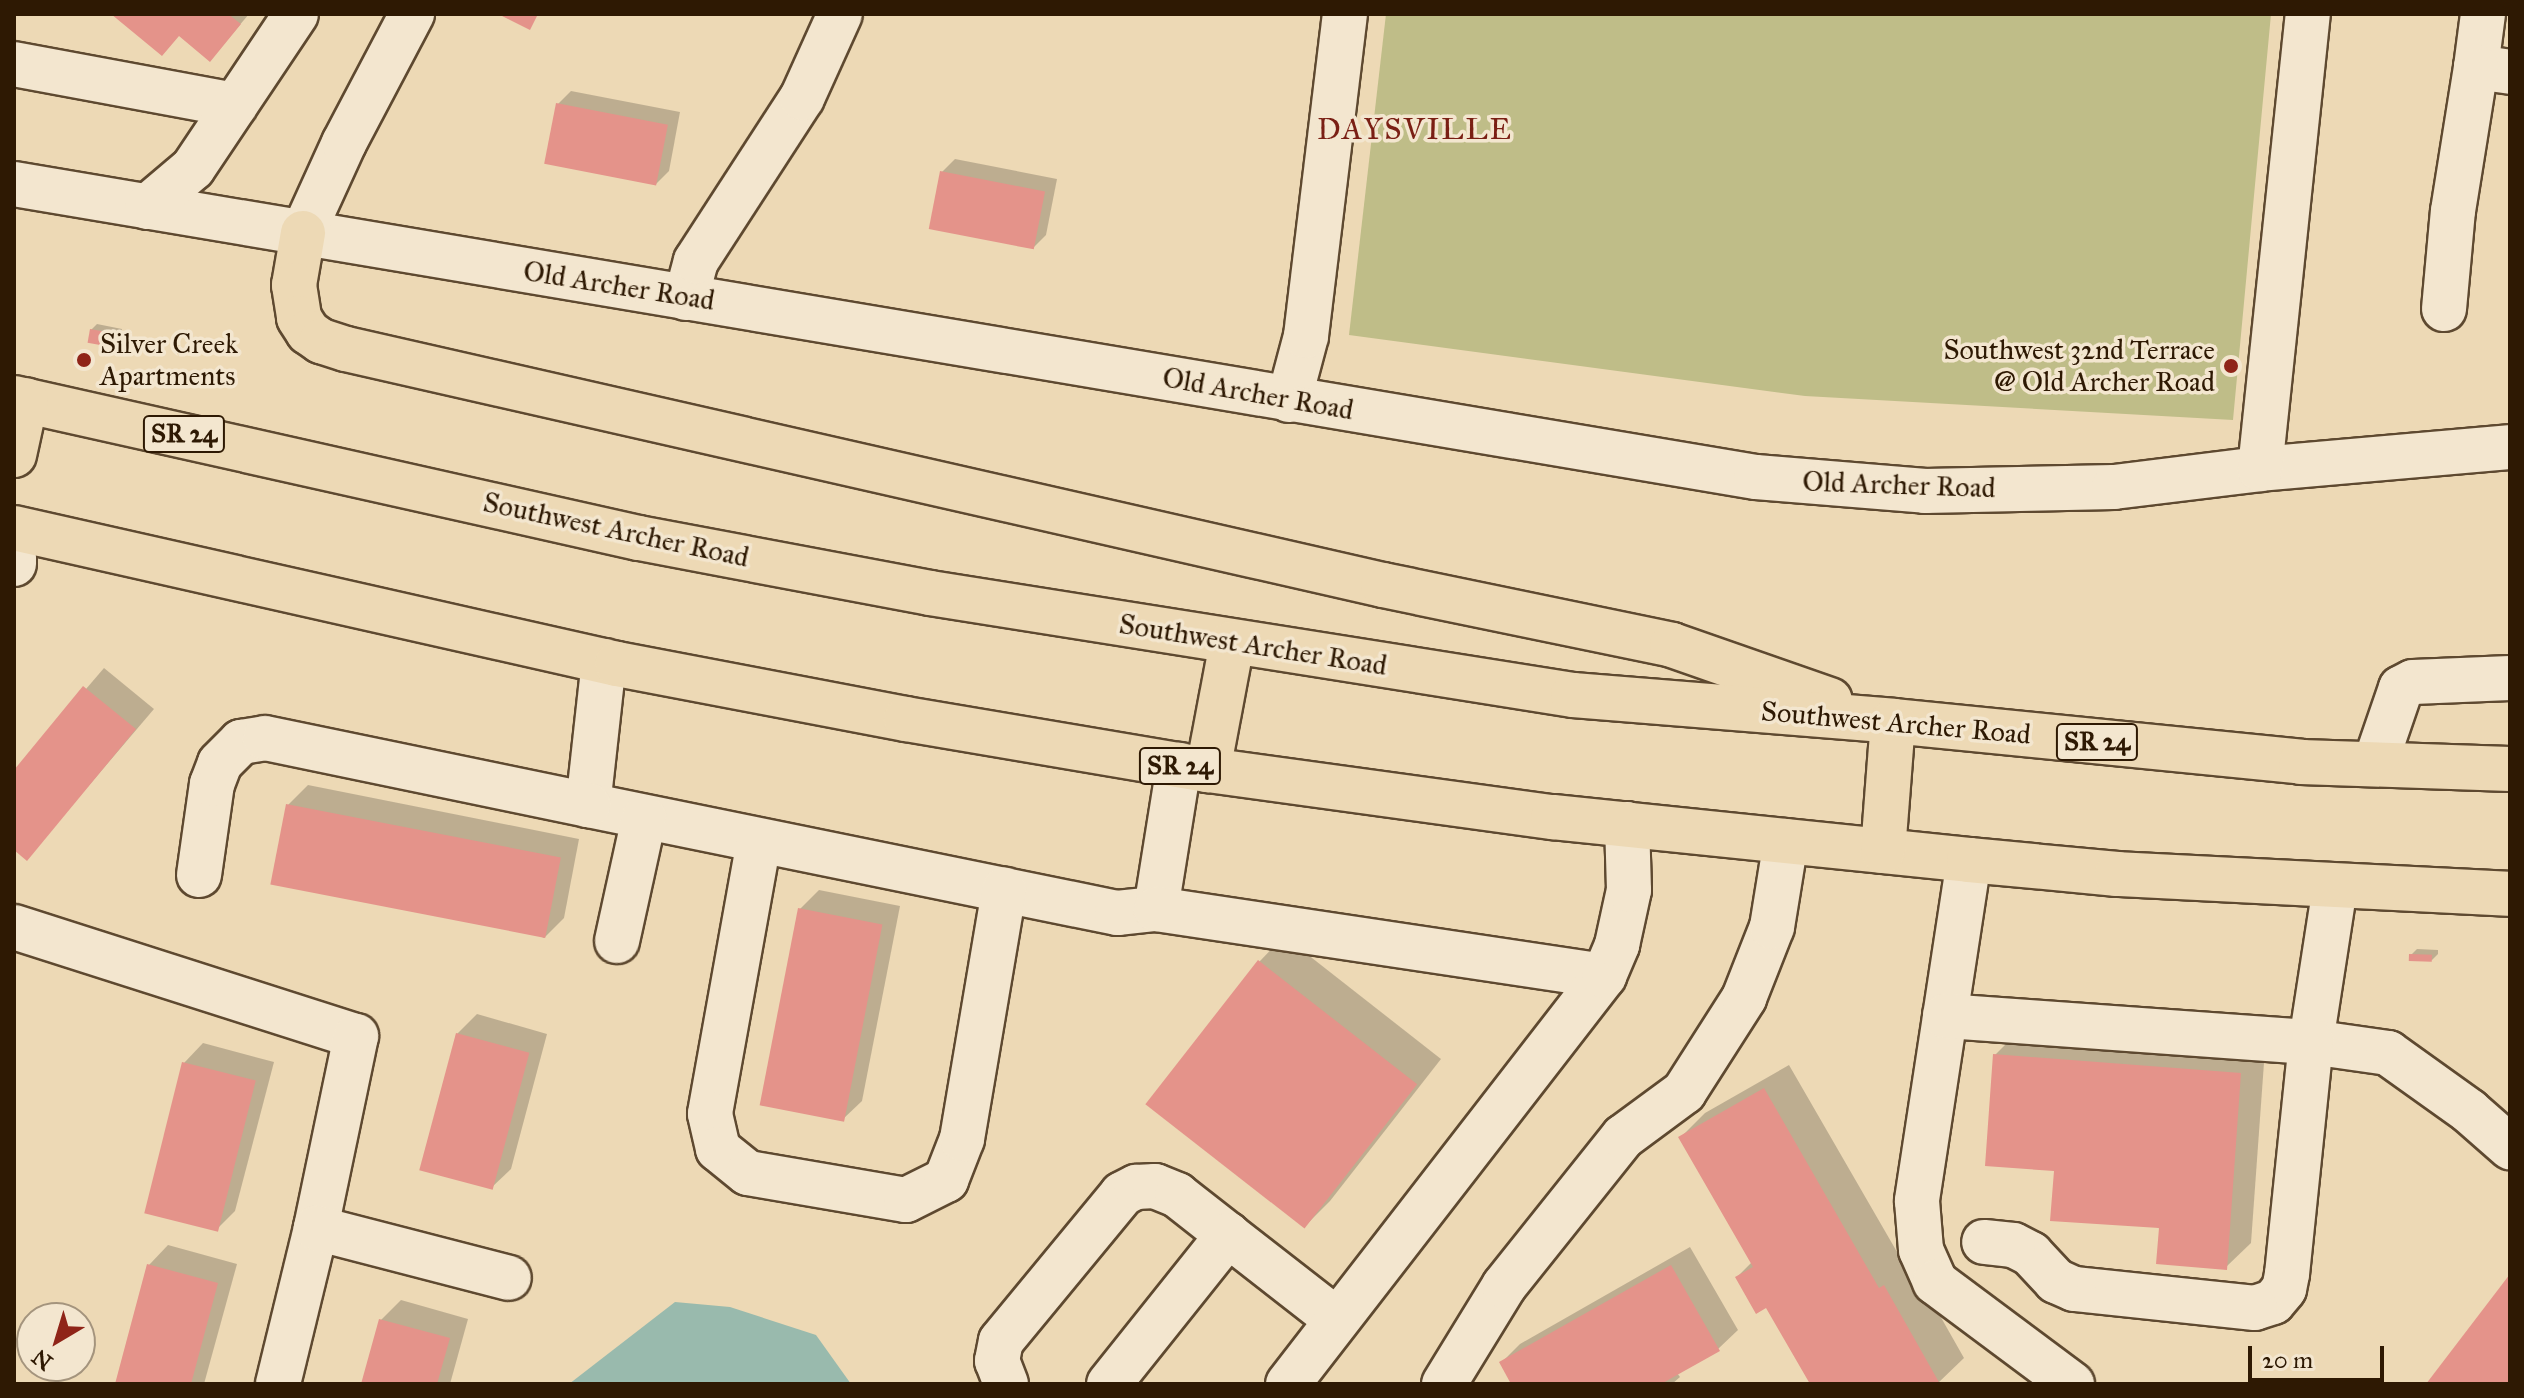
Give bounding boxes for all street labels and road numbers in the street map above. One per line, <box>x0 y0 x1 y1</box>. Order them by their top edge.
street label: Old Archer Road <box>521 254 717 318</box>
street label: Old Archer Road <box>1160 361 1356 427</box>
road number: SR 24 <box>142 412 226 456</box>
street label: Old Archer Road <box>1802 465 1996 505</box>
street label: Southwest Archer Road <box>480 485 752 575</box>
street label: Southwest Archer Road <box>1117 607 1389 683</box>
street label: Southwest Archer Road <box>1760 694 2032 752</box>
road number: SR 24 <box>2055 720 2139 764</box>
road number: SR 24 <box>1138 744 1222 788</box>

